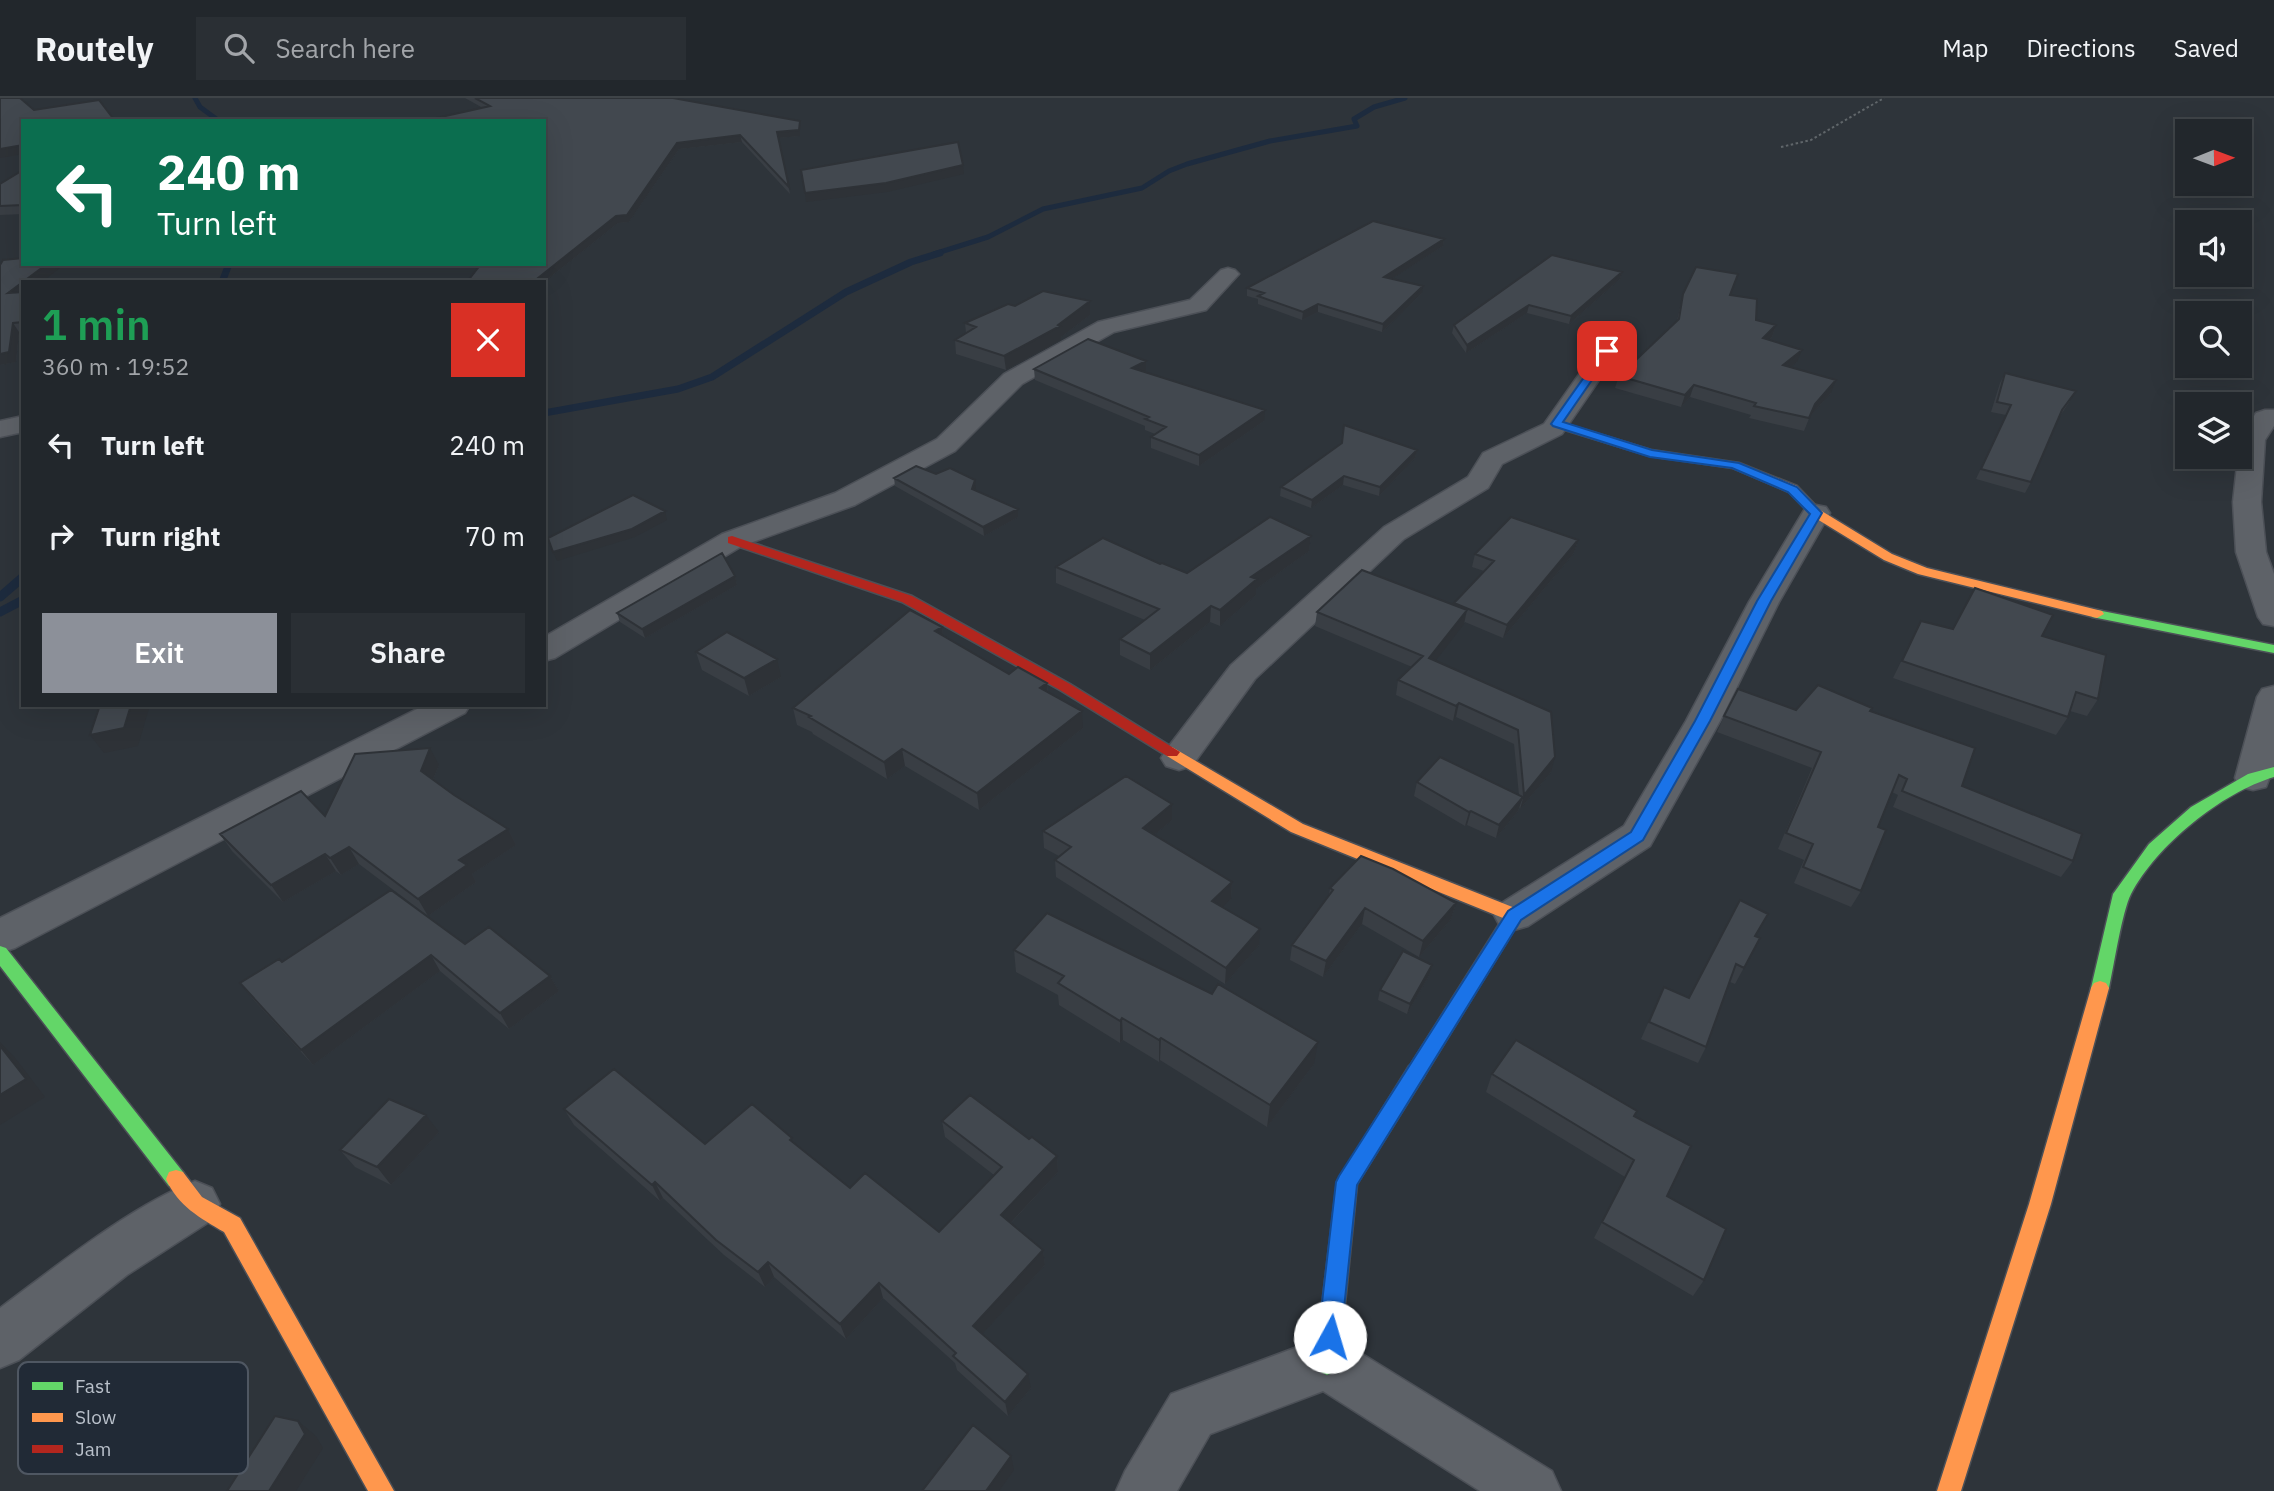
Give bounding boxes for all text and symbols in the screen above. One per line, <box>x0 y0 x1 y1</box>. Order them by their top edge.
search box <box>196 17 686 80</box>
text: Routely <box>35 27 154 70</box>
icon: search <box>220 29 258 67</box>
text: Search here <box>276 31 415 65</box>
text: Map <box>1942 32 1988 64</box>
text: Directions <box>2026 32 2136 64</box>
text: Saved <box>2174 32 2239 64</box>
north arrow <box>2175 119 2252 196</box>
map controls <box>2175 119 2252 469</box>
text: 240 m <box>157 140 301 203</box>
icon: left <box>42 147 133 238</box>
text: Turn left <box>157 202 277 244</box>
button: sound <box>2175 210 2252 287</box>
text: 1 min <box>42 297 151 352</box>
button: search <box>2175 301 2252 378</box>
button: close <box>451 303 525 377</box>
pin <box>1577 321 1637 381</box>
icon: arrive <box>1588 332 1626 370</box>
text: 360 m · 19:52 <box>42 351 189 381</box>
button: layers <box>2175 392 2252 469</box>
icon: left <box>42 426 80 464</box>
text: Turn left <box>101 428 204 462</box>
text: 240 m <box>449 428 525 462</box>
icon: right <box>42 517 80 555</box>
text: Turn right <box>101 519 220 553</box>
text: 70 m <box>465 519 525 553</box>
button: Exit <box>42 613 277 693</box>
button: Share <box>291 613 525 693</box>
position arrow <box>1293 1300 1367 1374</box>
legend <box>18 1362 248 1474</box>
text: Fast <box>75 1374 111 1398</box>
text: Slow <box>75 1405 116 1429</box>
text: Jam <box>75 1437 111 1461</box>

